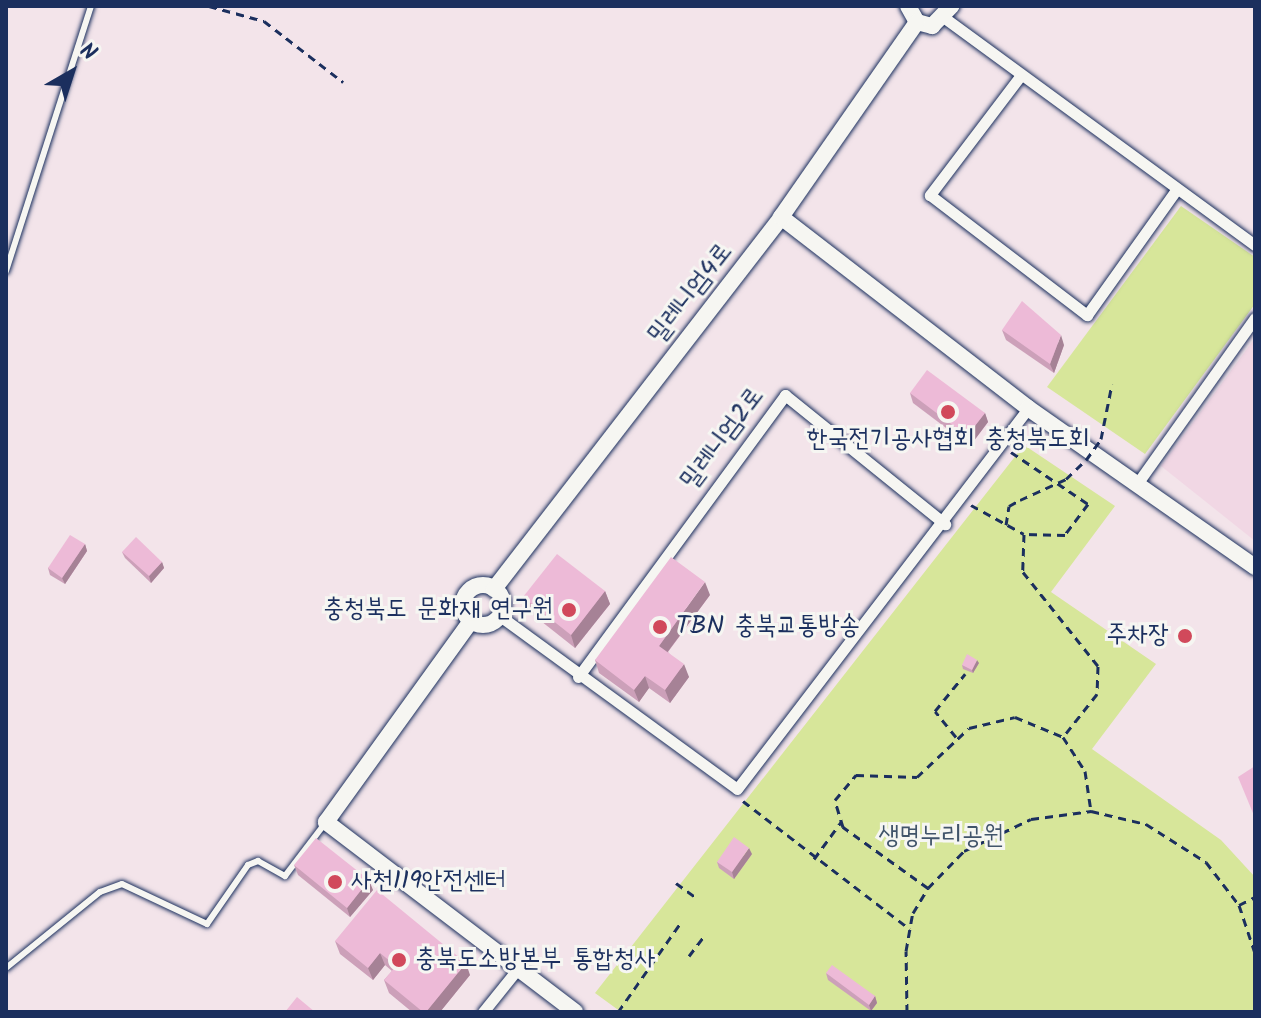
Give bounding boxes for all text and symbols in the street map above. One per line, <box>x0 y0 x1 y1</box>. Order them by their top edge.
north arrow <box>32 32 112 112</box>
text: N <box>71 35 104 71</box>
street label: 밀레니엄4로 <box>642 238 740 350</box>
street label: 밀레니엄2로 <box>675 382 771 496</box>
marker: 한국전기공사협회 충청북도회 <box>939 403 957 421</box>
place label: 한국전기공사협회 충청북도회 <box>807 424 1089 456</box>
place label: 충청북도 문화재 연구원 <box>323 594 553 626</box>
marker: 충청북도 문화재 연구원 <box>560 601 578 619</box>
place label: TBN 충북교통방송 <box>676 611 860 643</box>
marker: TBN 충북교통방송 <box>651 618 669 636</box>
place label: 주차장 <box>1106 620 1169 652</box>
marker: 주차장 <box>1176 627 1194 645</box>
park label: 생명누리공원 <box>878 821 1004 853</box>
place label: 사천119안전센터 <box>351 866 506 898</box>
marker: 사천119안전센터 <box>326 873 344 891</box>
place label: 충북도소방본부 통합청사 <box>415 944 656 976</box>
marker: 충북도소방본부 통합청사 <box>390 951 408 969</box>

